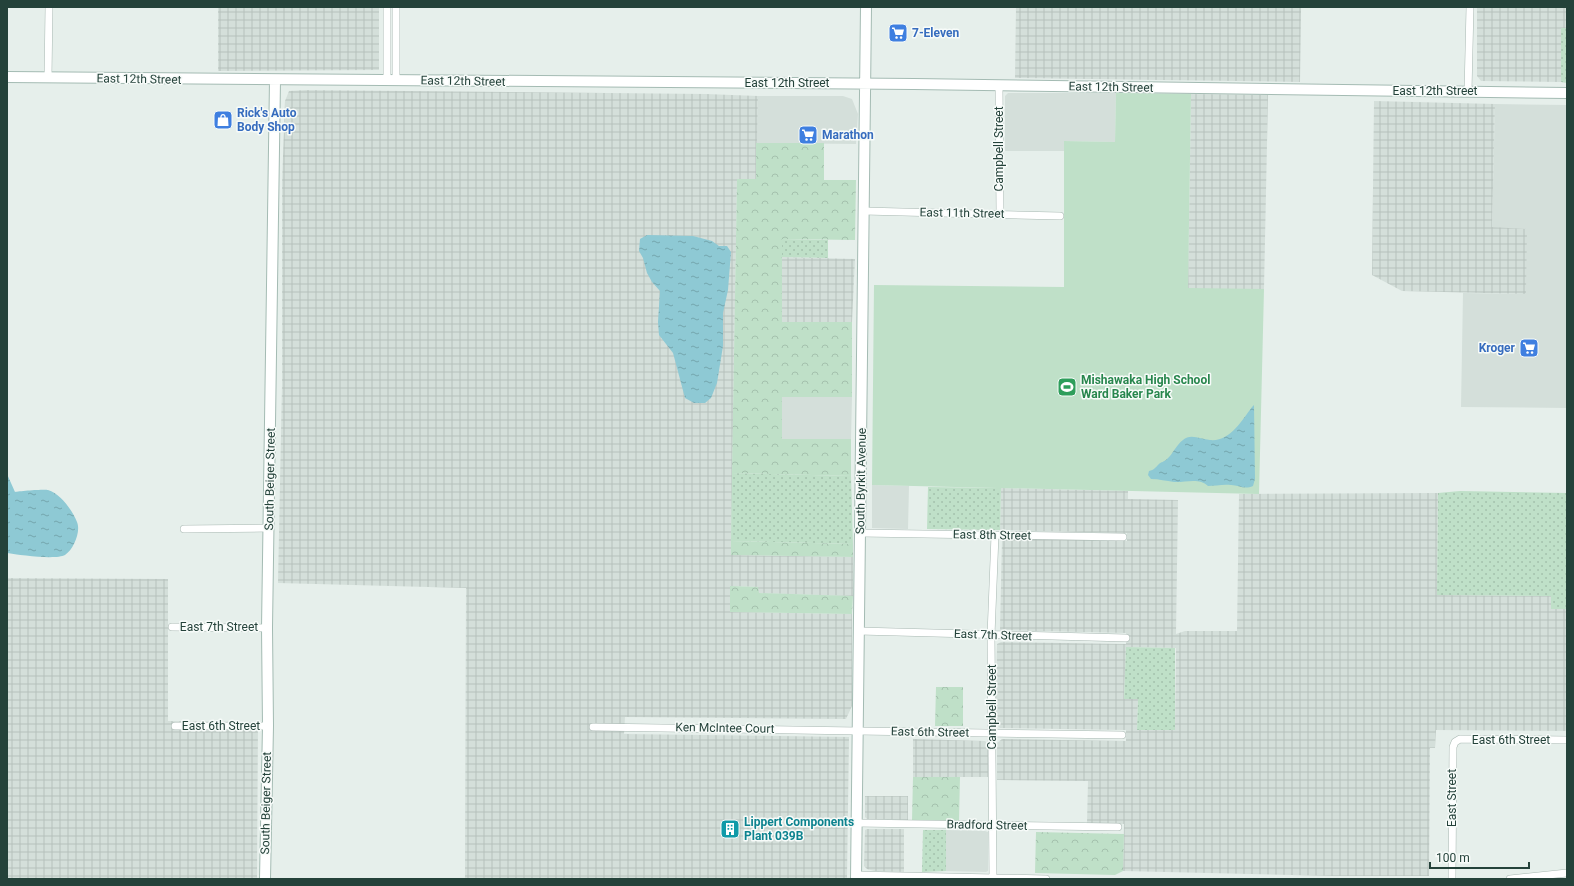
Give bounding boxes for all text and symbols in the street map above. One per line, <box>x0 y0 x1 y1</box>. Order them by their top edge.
supermarket icon: 7-Eleven <box>887 22 909 44</box>
place label: 7-Eleven <box>912 26 959 40</box>
street label: East 12th Street <box>96 71 182 87</box>
street label: East 12th Street <box>420 73 506 89</box>
street label: East 12th Street <box>744 76 830 90</box>
street label: East 12th Street <box>1068 79 1154 95</box>
street label: East 12th Street <box>1392 84 1478 98</box>
place label: Rick's Auto Body Shop <box>237 106 297 134</box>
street label: Campbell Street <box>992 106 1006 192</box>
shop icon: Rick's Auto Body Shop <box>212 109 234 131</box>
supermarket icon: Marathon <box>797 124 819 146</box>
place label: Marathon <box>822 128 874 142</box>
street label: East 11th Street <box>919 205 1005 221</box>
supermarket icon: Kroger <box>1518 337 1540 359</box>
place label: Kroger <box>1479 341 1516 355</box>
place label: Mishawaka High School Ward Baker Park <box>1081 373 1210 401</box>
sports icon: Mishawaka High School Ward Baker Park <box>1056 376 1078 398</box>
street label: South Beiger Street <box>262 427 278 530</box>
street label: South Byrkit Avenue <box>853 428 869 534</box>
street label: East 8th Street <box>953 527 1031 543</box>
street label: East 7th Street <box>180 620 258 634</box>
street label: East 7th Street <box>954 627 1032 643</box>
street label: Campbell Street <box>985 664 999 750</box>
street label: East 6th Street <box>182 719 260 733</box>
street label: Ken McIntee Court <box>675 720 775 736</box>
street label: East 6th Street <box>891 724 969 740</box>
street label: East 6th Street <box>1472 733 1550 747</box>
street label: South Beiger Street <box>258 751 274 854</box>
street label: East Street <box>1445 769 1459 827</box>
place label: Lippert Components Plant 039B <box>744 815 854 843</box>
street label: Bradford Street <box>946 817 1028 833</box>
building icon: Lippert Components Plant 039B <box>719 818 741 840</box>
scale bar <box>1430 844 1529 870</box>
text: 100 m <box>1436 851 1470 865</box>

